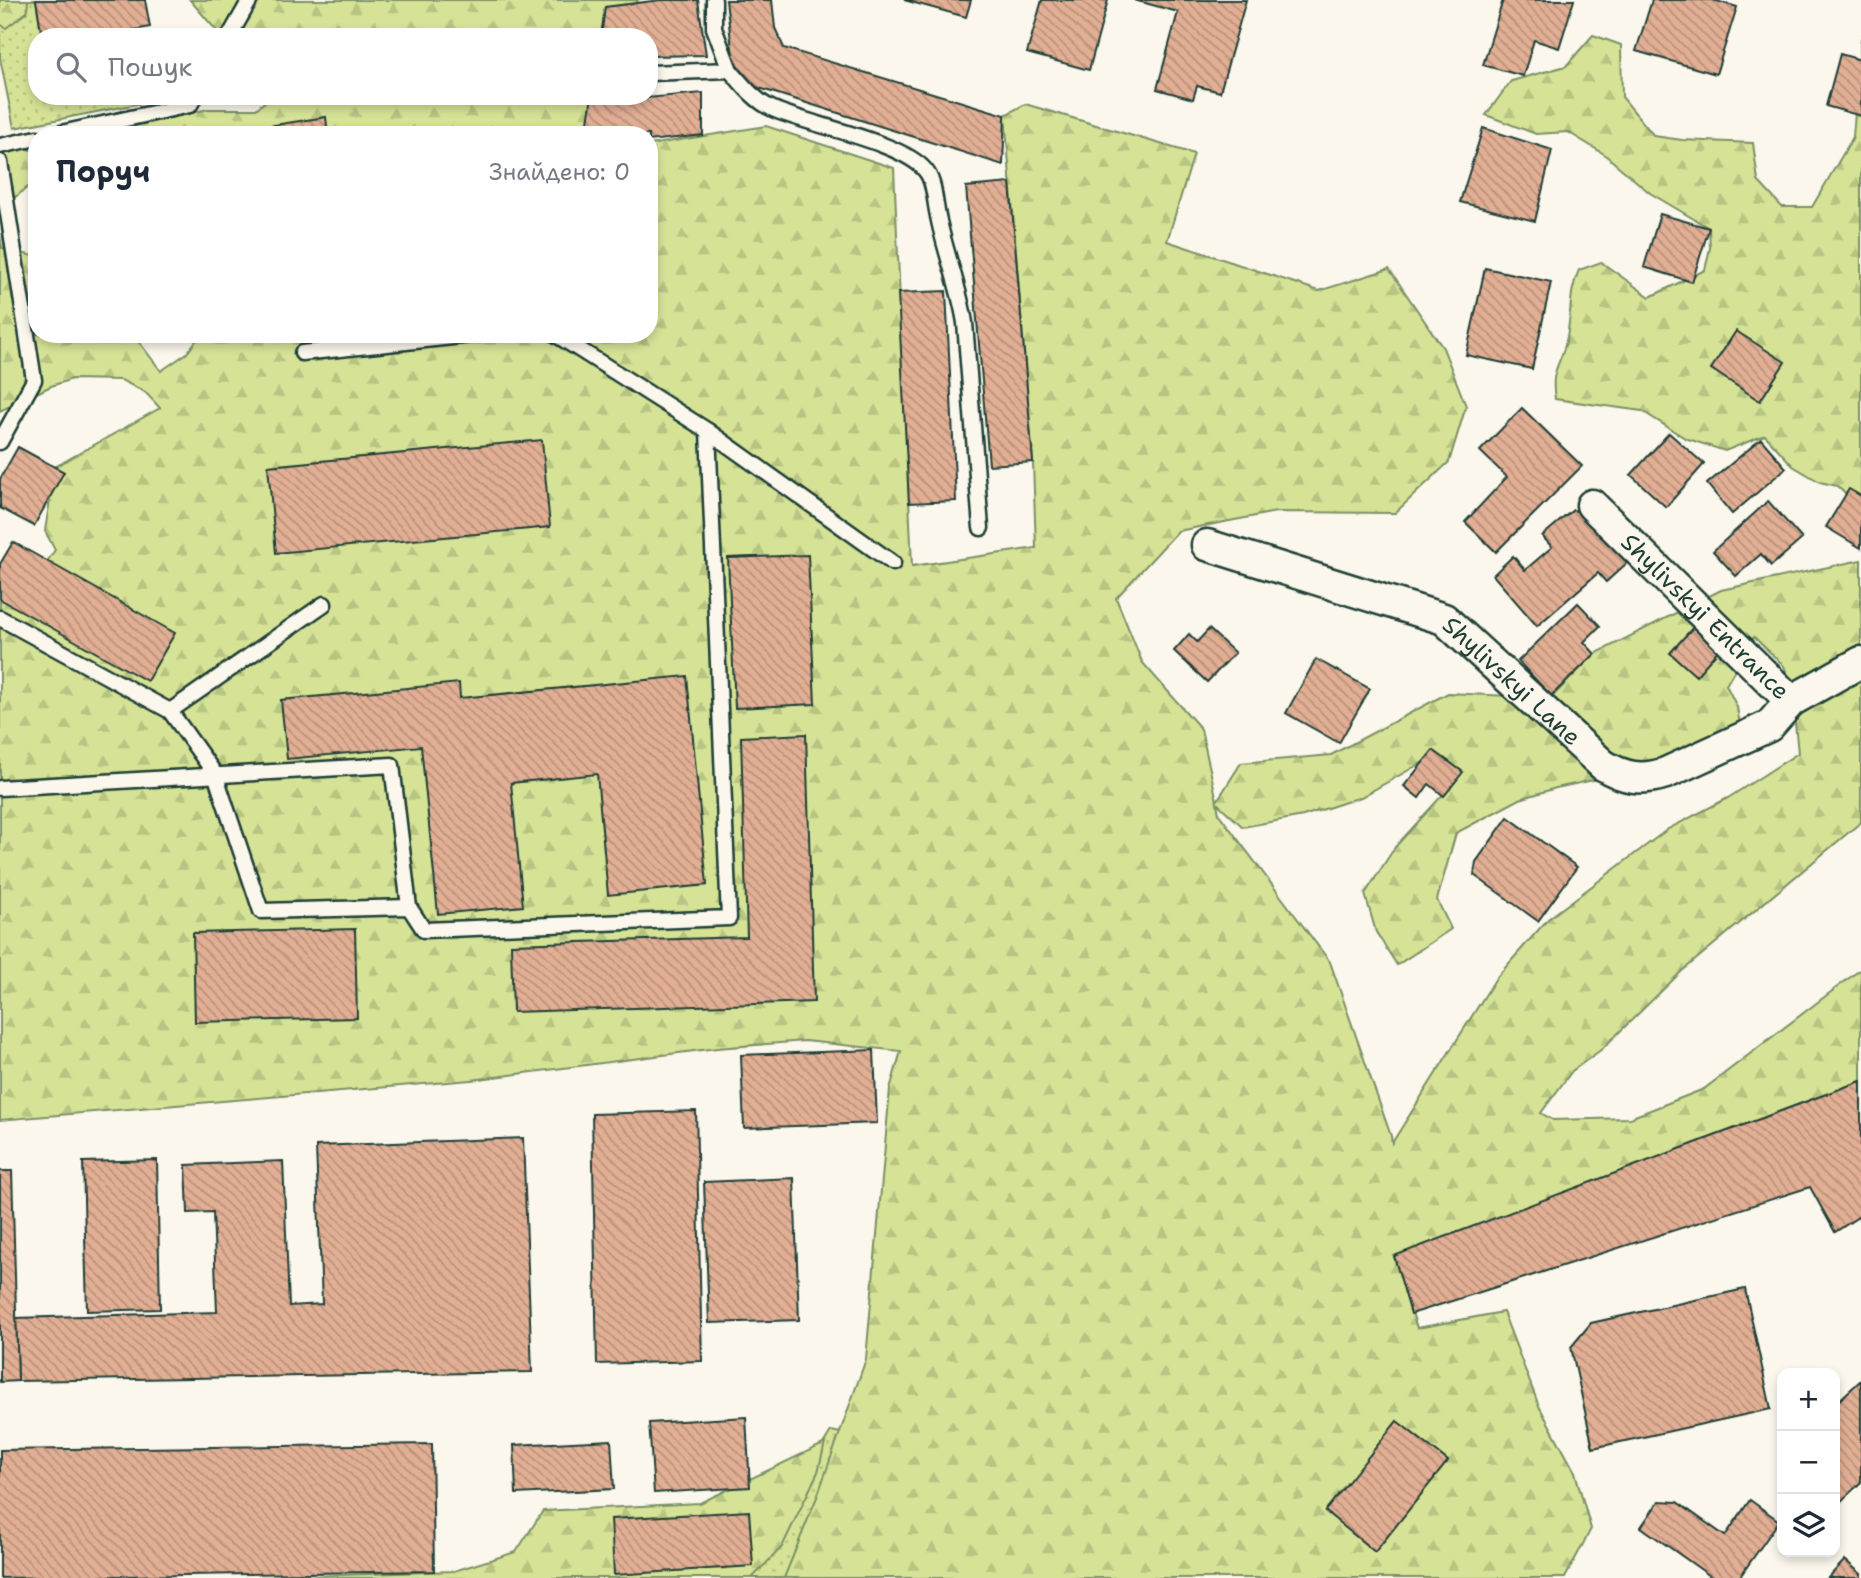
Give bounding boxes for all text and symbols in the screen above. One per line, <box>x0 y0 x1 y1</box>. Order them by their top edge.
search box <box>28 28 658 105</box>
icon: search <box>52 48 90 86</box>
text: Пошук <box>108 49 192 84</box>
text: Поруч <box>56 151 150 192</box>
text: Знайдено: 0 <box>489 157 630 187</box>
street label: Shylivskyi Entrance <box>1614 526 1797 707</box>
street label: Shylivskyi Lane <box>1435 609 1588 753</box>
map controls <box>1777 1368 1840 1557</box>
button: + <box>1777 1368 1840 1431</box>
button: − <box>1777 1431 1840 1494</box>
button: layers <box>1777 1494 1840 1557</box>

